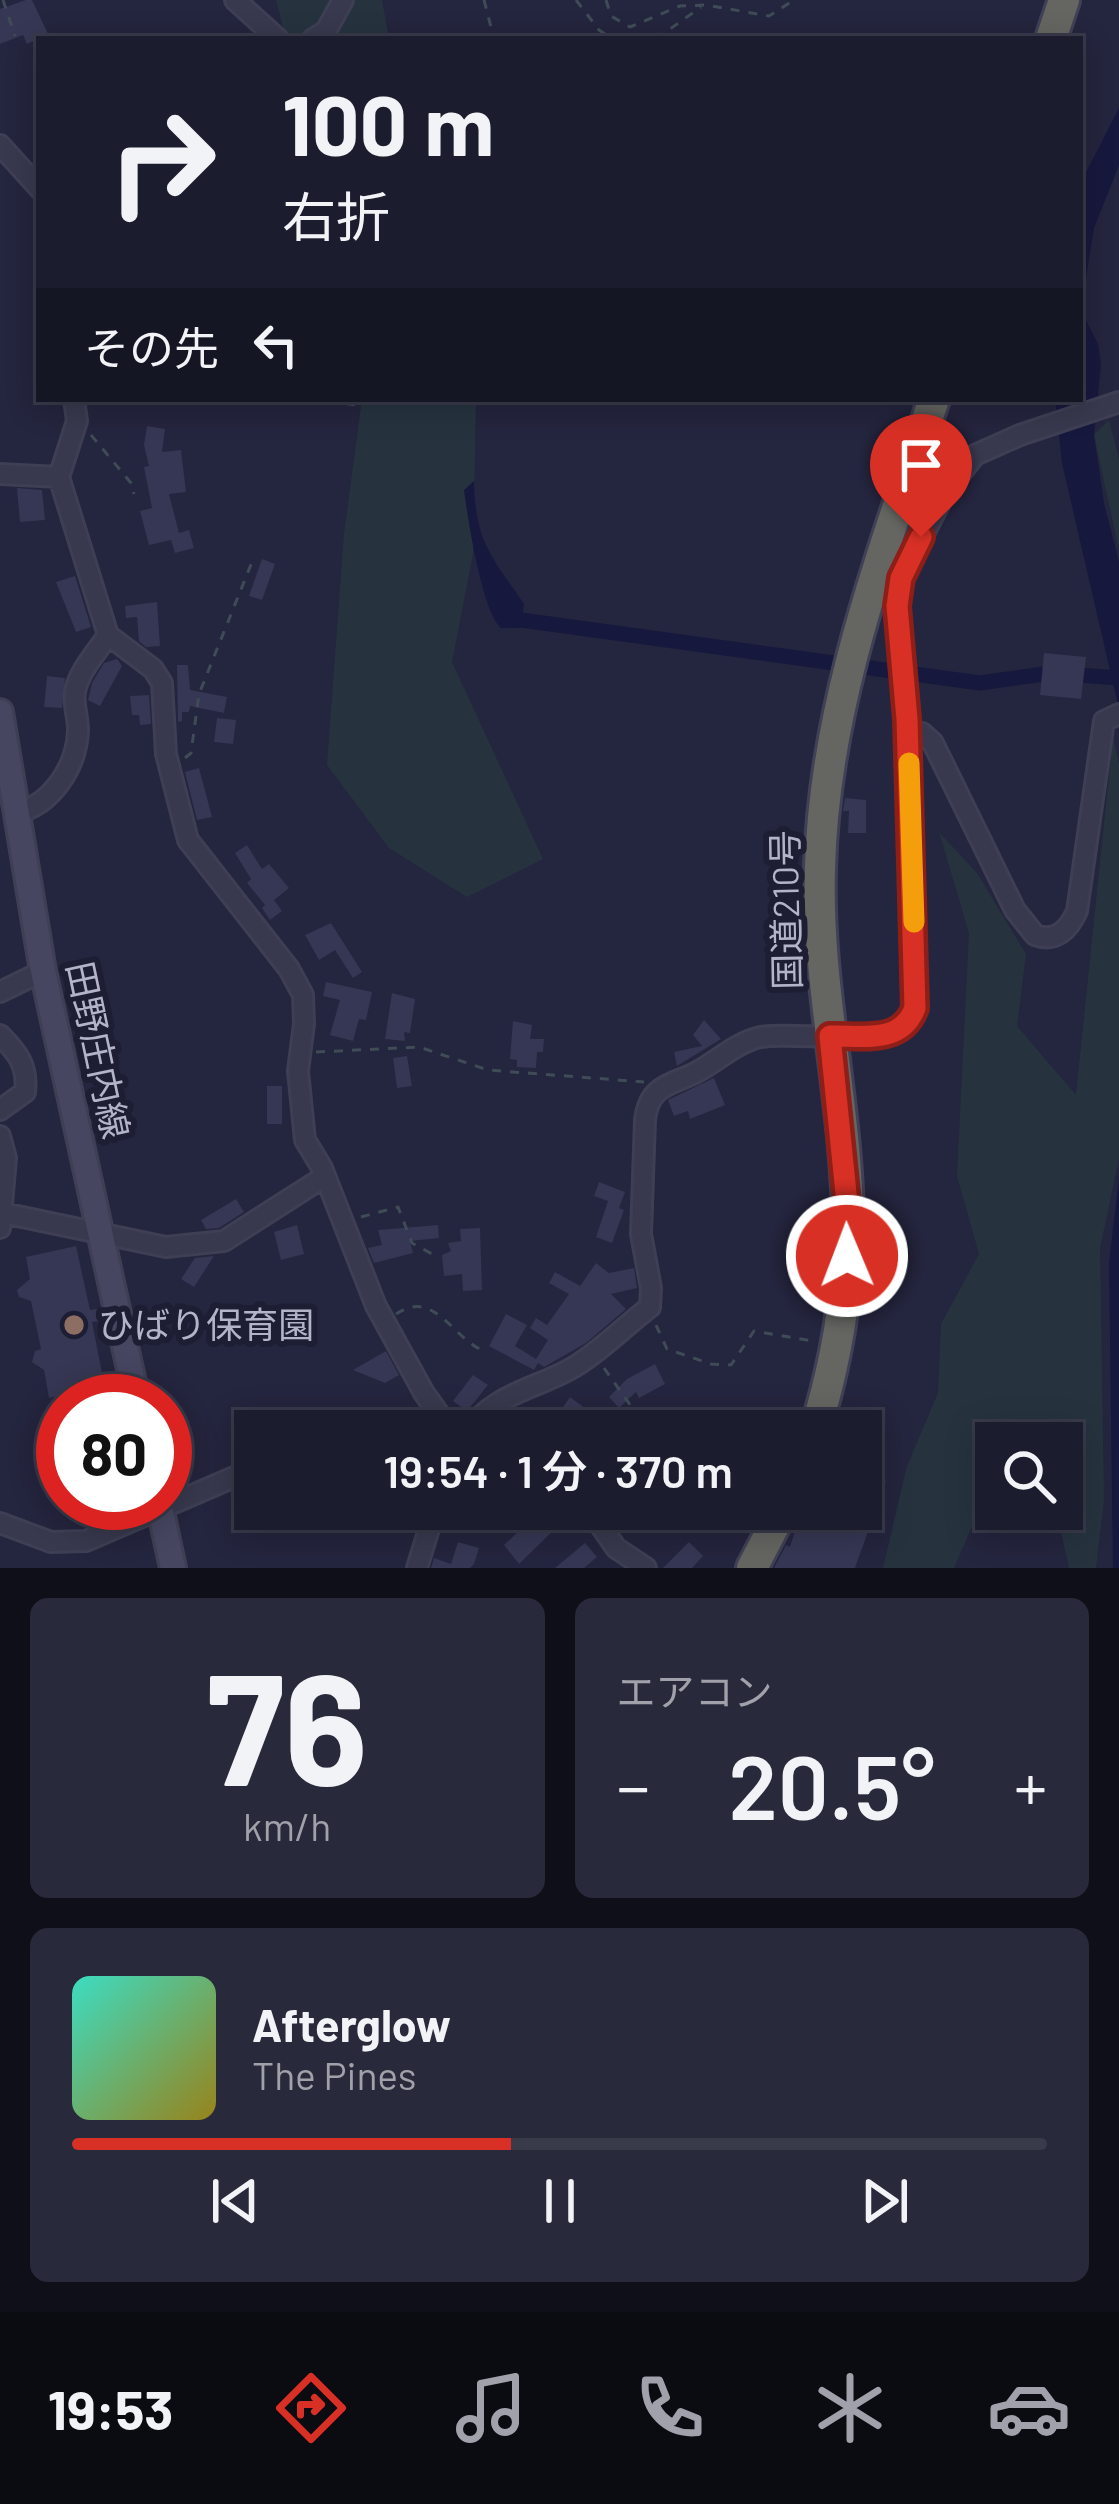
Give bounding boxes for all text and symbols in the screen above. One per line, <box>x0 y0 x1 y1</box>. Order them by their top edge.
text: 100 m <box>282 72 494 173</box>
icon: right <box>84 84 240 240</box>
text: 右折 <box>282 183 390 248</box>
icon: left <box>243 312 309 378</box>
text: その先 <box>84 320 219 374</box>
pin <box>870 414 972 537</box>
icon: arrive <box>888 432 954 498</box>
street label: 国道210号 <box>762 830 807 990</box>
street label: 田野庄内線 <box>60 957 139 1142</box>
position arrow <box>784 1193 910 1319</box>
place label: ひばり保育園 <box>98 1302 314 1345</box>
marker: ひばり保育園 <box>61 1312 87 1338</box>
speed limit sign: 80 <box>36 1374 192 1530</box>
map controls <box>975 1422 1083 1530</box>
button: search <box>975 1422 1083 1530</box>
text: 19:54 · 1 分 · 370 m <box>383 1443 733 1497</box>
text: 76 <box>207 1630 368 1817</box>
text: エアコン <box>617 1667 773 1714</box>
text: 20.5° <box>728 1730 935 1838</box>
text: − <box>617 1745 650 1824</box>
text: + <box>1014 1745 1047 1824</box>
text: km/h <box>243 1802 331 1849</box>
text: Afterglow <box>252 1997 451 2051</box>
text: The Pines <box>252 2051 417 2098</box>
icon: previous <box>202 2168 268 2234</box>
icon: pause <box>527 2168 593 2234</box>
icon: next <box>852 2168 918 2234</box>
icon: directions <box>269 2366 353 2450</box>
icon: music <box>449 2366 533 2450</box>
icon: phone <box>628 2366 712 2450</box>
icon: climate <box>808 2366 892 2450</box>
icon: car <box>987 2366 1071 2450</box>
text: 19:53 <box>48 2376 173 2441</box>

